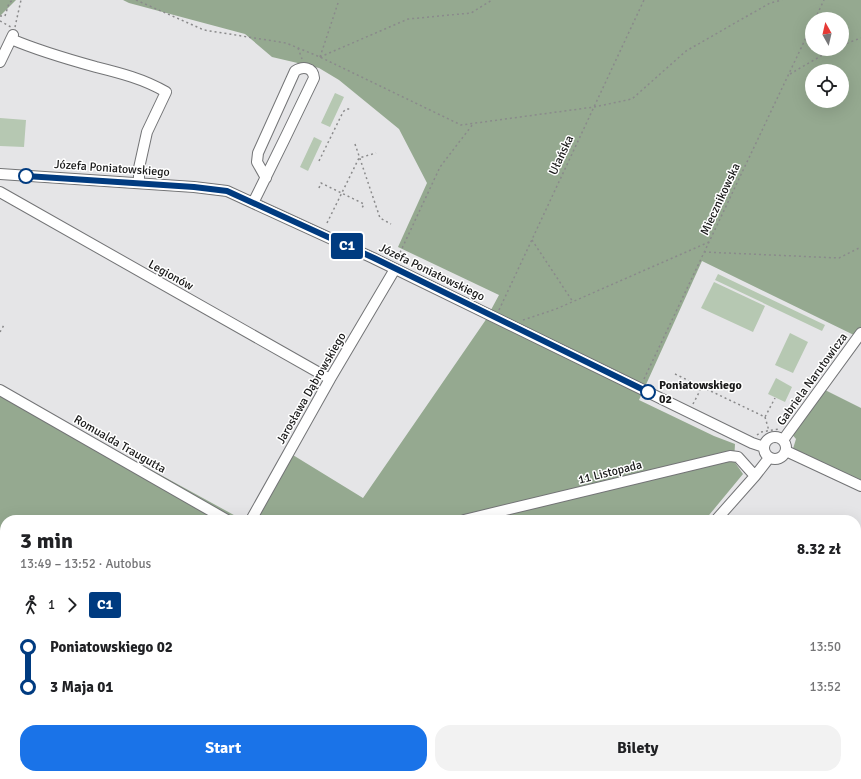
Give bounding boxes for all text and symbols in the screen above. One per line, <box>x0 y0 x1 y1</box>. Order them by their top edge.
north arrow <box>805 12 849 56</box>
map controls <box>805 12 849 108</box>
button: locate <box>805 64 849 108</box>
street label: Ułańska <box>546 133 577 177</box>
street label: Józefa Poniatowskiego <box>54 157 170 180</box>
street label: Miecznikowska <box>697 161 744 238</box>
unlabelled marker <box>18 168 34 184</box>
line badge: C1 <box>329 233 365 259</box>
text: C1 <box>339 237 355 254</box>
street label: Józefa Poniatowskiego <box>376 240 487 305</box>
street label: Legionów <box>146 257 196 294</box>
street label: Jarosława Dąbrowskiego <box>273 330 349 447</box>
street label: Gabriela Narutowicza <box>774 330 851 429</box>
place label: Poniatowskiego 02 <box>659 378 742 407</box>
marker: Poniatowskiego 02 <box>640 384 656 400</box>
street label: Romualda Traugutta <box>71 412 168 477</box>
street label: 11 Listopada <box>577 457 644 488</box>
text: 3 min <box>20 527 73 554</box>
text: 8.32 zł <box>797 540 841 558</box>
text: 13:49 – 13:52 · Autobus <box>20 556 151 572</box>
icon: walk <box>20 594 42 616</box>
icon: forward <box>61 594 83 616</box>
text: C1 <box>97 596 113 613</box>
text: 1 <box>48 597 55 613</box>
text: Poniatowskiego 02 <box>50 638 173 656</box>
text: 13:50 <box>809 639 841 655</box>
text: 3 Maja 01 <box>50 678 113 696</box>
text: 13:52 <box>809 679 841 695</box>
button: Start <box>20 725 427 771</box>
button: Bilety <box>435 725 841 771</box>

